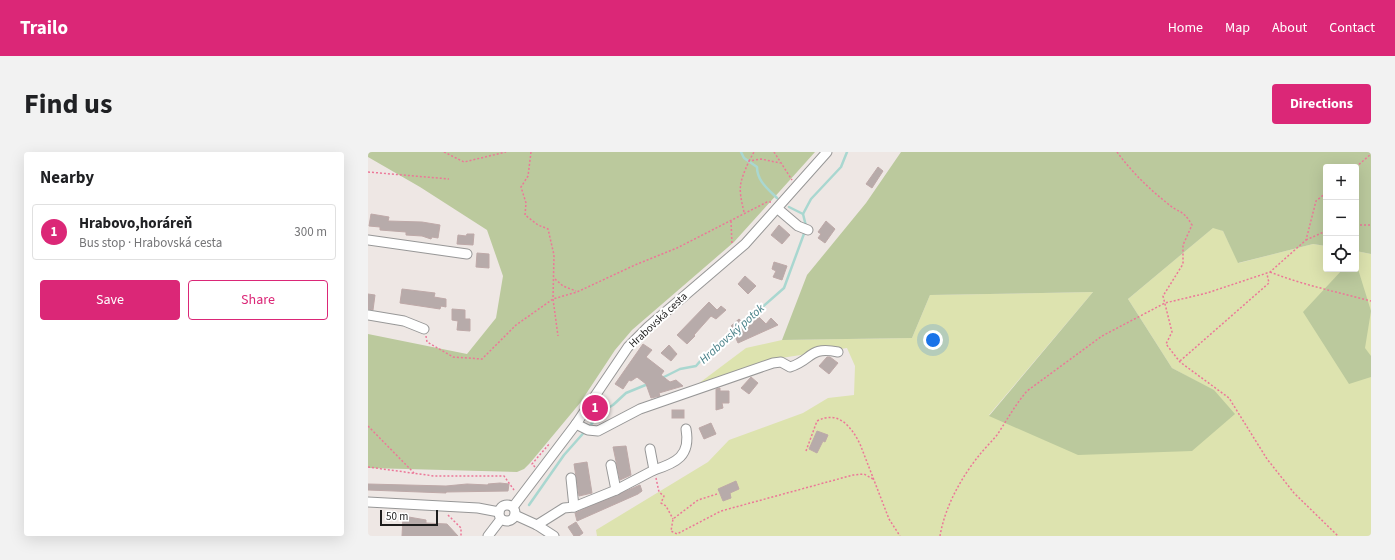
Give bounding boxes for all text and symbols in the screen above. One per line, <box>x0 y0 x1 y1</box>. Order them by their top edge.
text: Trailo <box>20 15 68 42</box>
text: Home <box>1168 18 1203 38</box>
text: Map <box>1225 18 1250 38</box>
text: About <box>1272 18 1307 38</box>
text: Contact <box>1329 18 1375 38</box>
text: Find us <box>24 84 112 124</box>
button: Directions <box>1272 84 1371 124</box>
map controls <box>1323 164 1359 272</box>
button: + <box>1323 164 1359 200</box>
text: Nearby <box>40 166 94 190</box>
button: − <box>1323 200 1359 236</box>
text: Hrabovo,horáreň <box>79 213 192 234</box>
text: 1 <box>51 223 57 241</box>
text: 300 m <box>294 223 327 241</box>
text: Bus stop · Hrabovská cesta <box>79 234 222 252</box>
button: locate <box>1323 236 1359 272</box>
button: Save <box>40 280 180 320</box>
button: Share <box>188 280 328 320</box>
street label: Hrabovská cesta <box>626 289 690 351</box>
water label: Hrabovský potok <box>696 300 768 368</box>
your location <box>923 330 943 350</box>
pin: 1 <box>582 393 608 423</box>
scale bar <box>380 508 438 527</box>
text: 50 m <box>386 509 408 524</box>

